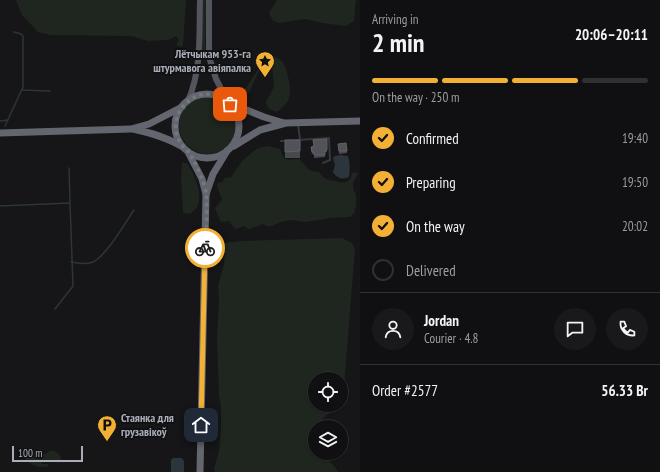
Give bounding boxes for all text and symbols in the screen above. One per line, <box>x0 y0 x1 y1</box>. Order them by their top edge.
text: Arriving in <box>372 11 419 28</box>
text: 20:06–20:11 <box>575 25 648 44</box>
text: 2 min <box>372 26 425 59</box>
place label: Лётчыкам 953-га штурмавога авіяпалка <box>153 46 251 75</box>
place icon: Лётчыкам 953-га штурмавога авіяпалка <box>254 50 276 78</box>
pin <box>213 87 247 121</box>
text: On the way · 250 m <box>372 89 459 106</box>
icon: bag <box>219 93 241 115</box>
icon: check <box>372 127 394 149</box>
text: Confirmed <box>406 129 459 148</box>
text: 19:40 <box>622 130 648 147</box>
icon: check <box>372 171 394 193</box>
text: Preparing <box>406 173 456 192</box>
text: 19:50 <box>622 174 648 191</box>
icon: check <box>372 215 394 237</box>
text: On the way <box>406 217 465 236</box>
text: 20:02 <box>622 218 648 235</box>
courier <box>185 228 225 268</box>
icon: bike <box>194 237 216 259</box>
text: Delivered <box>406 261 456 280</box>
button: person <box>372 308 414 350</box>
button: chat <box>554 308 596 350</box>
button: phone <box>606 308 648 350</box>
text: Jordan <box>424 311 459 330</box>
text: Courier · 4.8 <box>424 330 478 347</box>
map controls <box>308 372 348 460</box>
button: locate <box>308 372 348 412</box>
text: Order #2577 <box>372 381 438 400</box>
text: 56.33 Br <box>601 381 648 400</box>
pin <box>184 408 218 442</box>
place label: Стаянка для грузавікоў <box>121 410 174 439</box>
parking icon: Стаянка для грузавікоў <box>96 414 118 442</box>
icon: home <box>190 414 212 436</box>
button: layers <box>308 420 348 460</box>
scale bar <box>12 444 83 463</box>
text: 100 m <box>18 446 42 460</box>

